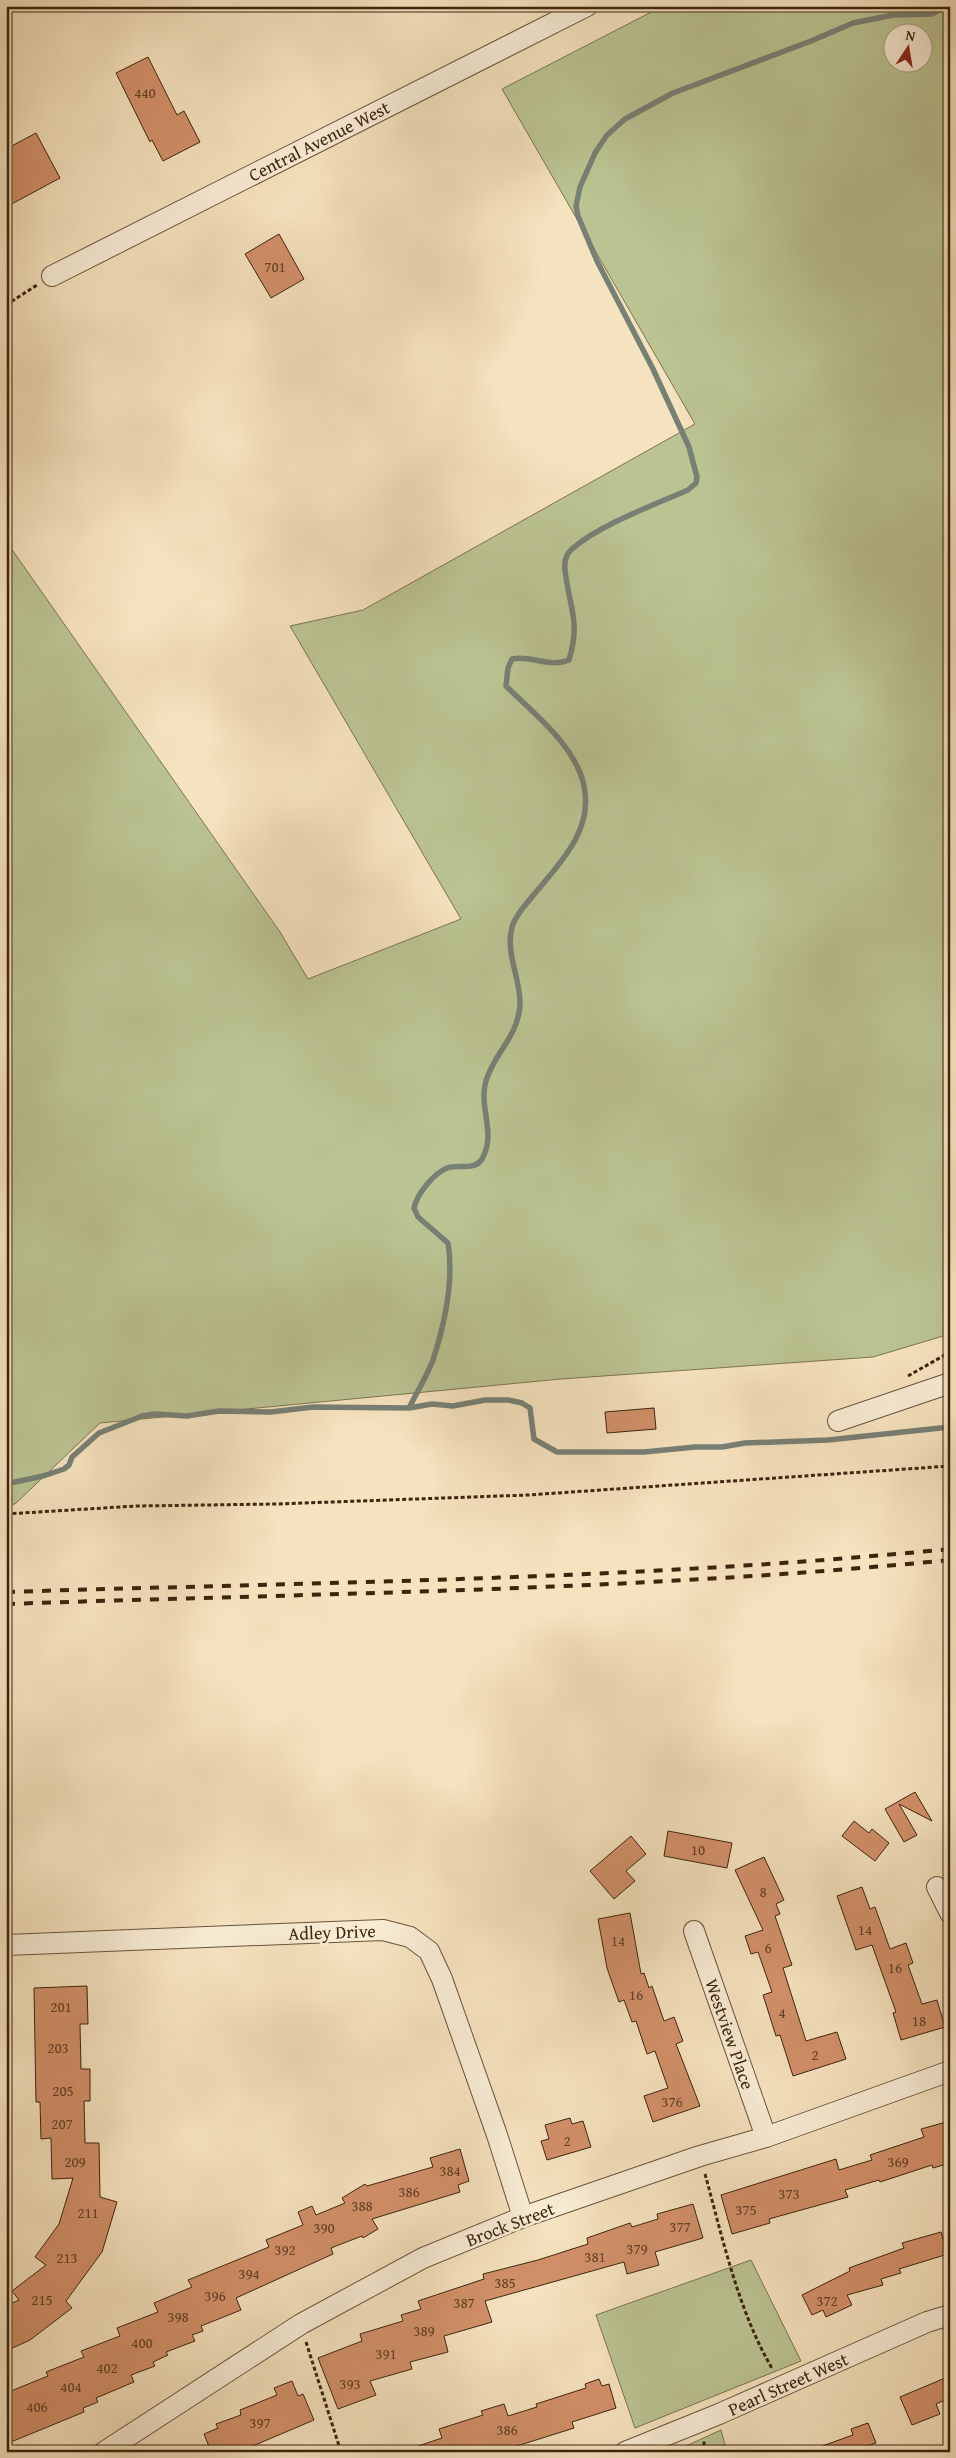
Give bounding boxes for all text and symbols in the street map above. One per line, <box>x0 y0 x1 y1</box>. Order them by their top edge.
north arrow <box>884 22 934 72</box>
text: N <box>904 25 918 46</box>
house number: 440 <box>134 82 156 103</box>
street label: Central Avenue West <box>244 93 395 188</box>
house number: 701 <box>264 256 286 277</box>
house number: 10 <box>691 1839 705 1860</box>
house number: 8 <box>759 1881 767 1902</box>
street label: Adley Drive <box>288 1917 376 1947</box>
house number: 14 <box>858 1919 872 1940</box>
house number: 14 <box>611 1930 625 1951</box>
house number: 6 <box>764 1937 772 1958</box>
house number: 16 <box>888 1957 902 1978</box>
street label: Westview Place <box>698 1975 762 2093</box>
house number: 16 <box>629 1984 643 2005</box>
house number: 201 <box>50 1996 72 2017</box>
house number: 4 <box>778 2002 786 2023</box>
house number: 18 <box>912 2010 926 2031</box>
house number: 203 <box>47 2037 69 2058</box>
house number: 2 <box>811 2044 819 2065</box>
house number: 205 <box>52 2080 74 2101</box>
house number: 376 <box>661 2091 683 2112</box>
house number: 207 <box>51 2113 73 2134</box>
house number: 2 <box>563 2130 571 2151</box>
house number: 209 <box>64 2151 86 2172</box>
house number: 369 <box>887 2151 909 2172</box>
house number: 384 <box>439 2160 461 2181</box>
house number: 386 <box>398 2181 420 2202</box>
house number: 373 <box>778 2183 800 2204</box>
house number: 388 <box>351 2195 373 2216</box>
street label: Brock Street <box>462 2195 559 2253</box>
house number: 375 <box>735 2199 757 2220</box>
house number: 211 <box>77 2202 99 2223</box>
house number: 377 <box>669 2216 691 2237</box>
house number: 390 <box>313 2217 335 2238</box>
house number: 379 <box>626 2238 648 2259</box>
house number: 392 <box>274 2239 296 2260</box>
house number: 381 <box>584 2246 606 2267</box>
house number: 213 <box>56 2247 78 2268</box>
house number: 394 <box>238 2263 260 2284</box>
house number: 385 <box>494 2272 516 2293</box>
house number: 396 <box>204 2285 226 2306</box>
house number: 215 <box>31 2289 53 2310</box>
house number: 372 <box>816 2290 838 2311</box>
house number: 387 <box>453 2292 475 2313</box>
house number: 398 <box>167 2306 189 2327</box>
house number: 389 <box>413 2320 435 2341</box>
house number: 400 <box>131 2332 153 2353</box>
house number: 391 <box>375 2343 397 2364</box>
street label: Pearl Street West <box>724 2345 853 2423</box>
house number: 402 <box>96 2357 118 2378</box>
house number: 393 <box>339 2373 361 2394</box>
house number: 404 <box>60 2376 82 2397</box>
house number: 406 <box>26 2396 48 2417</box>
house number: 397 <box>249 2412 271 2433</box>
house number: 386 <box>496 2419 518 2440</box>

